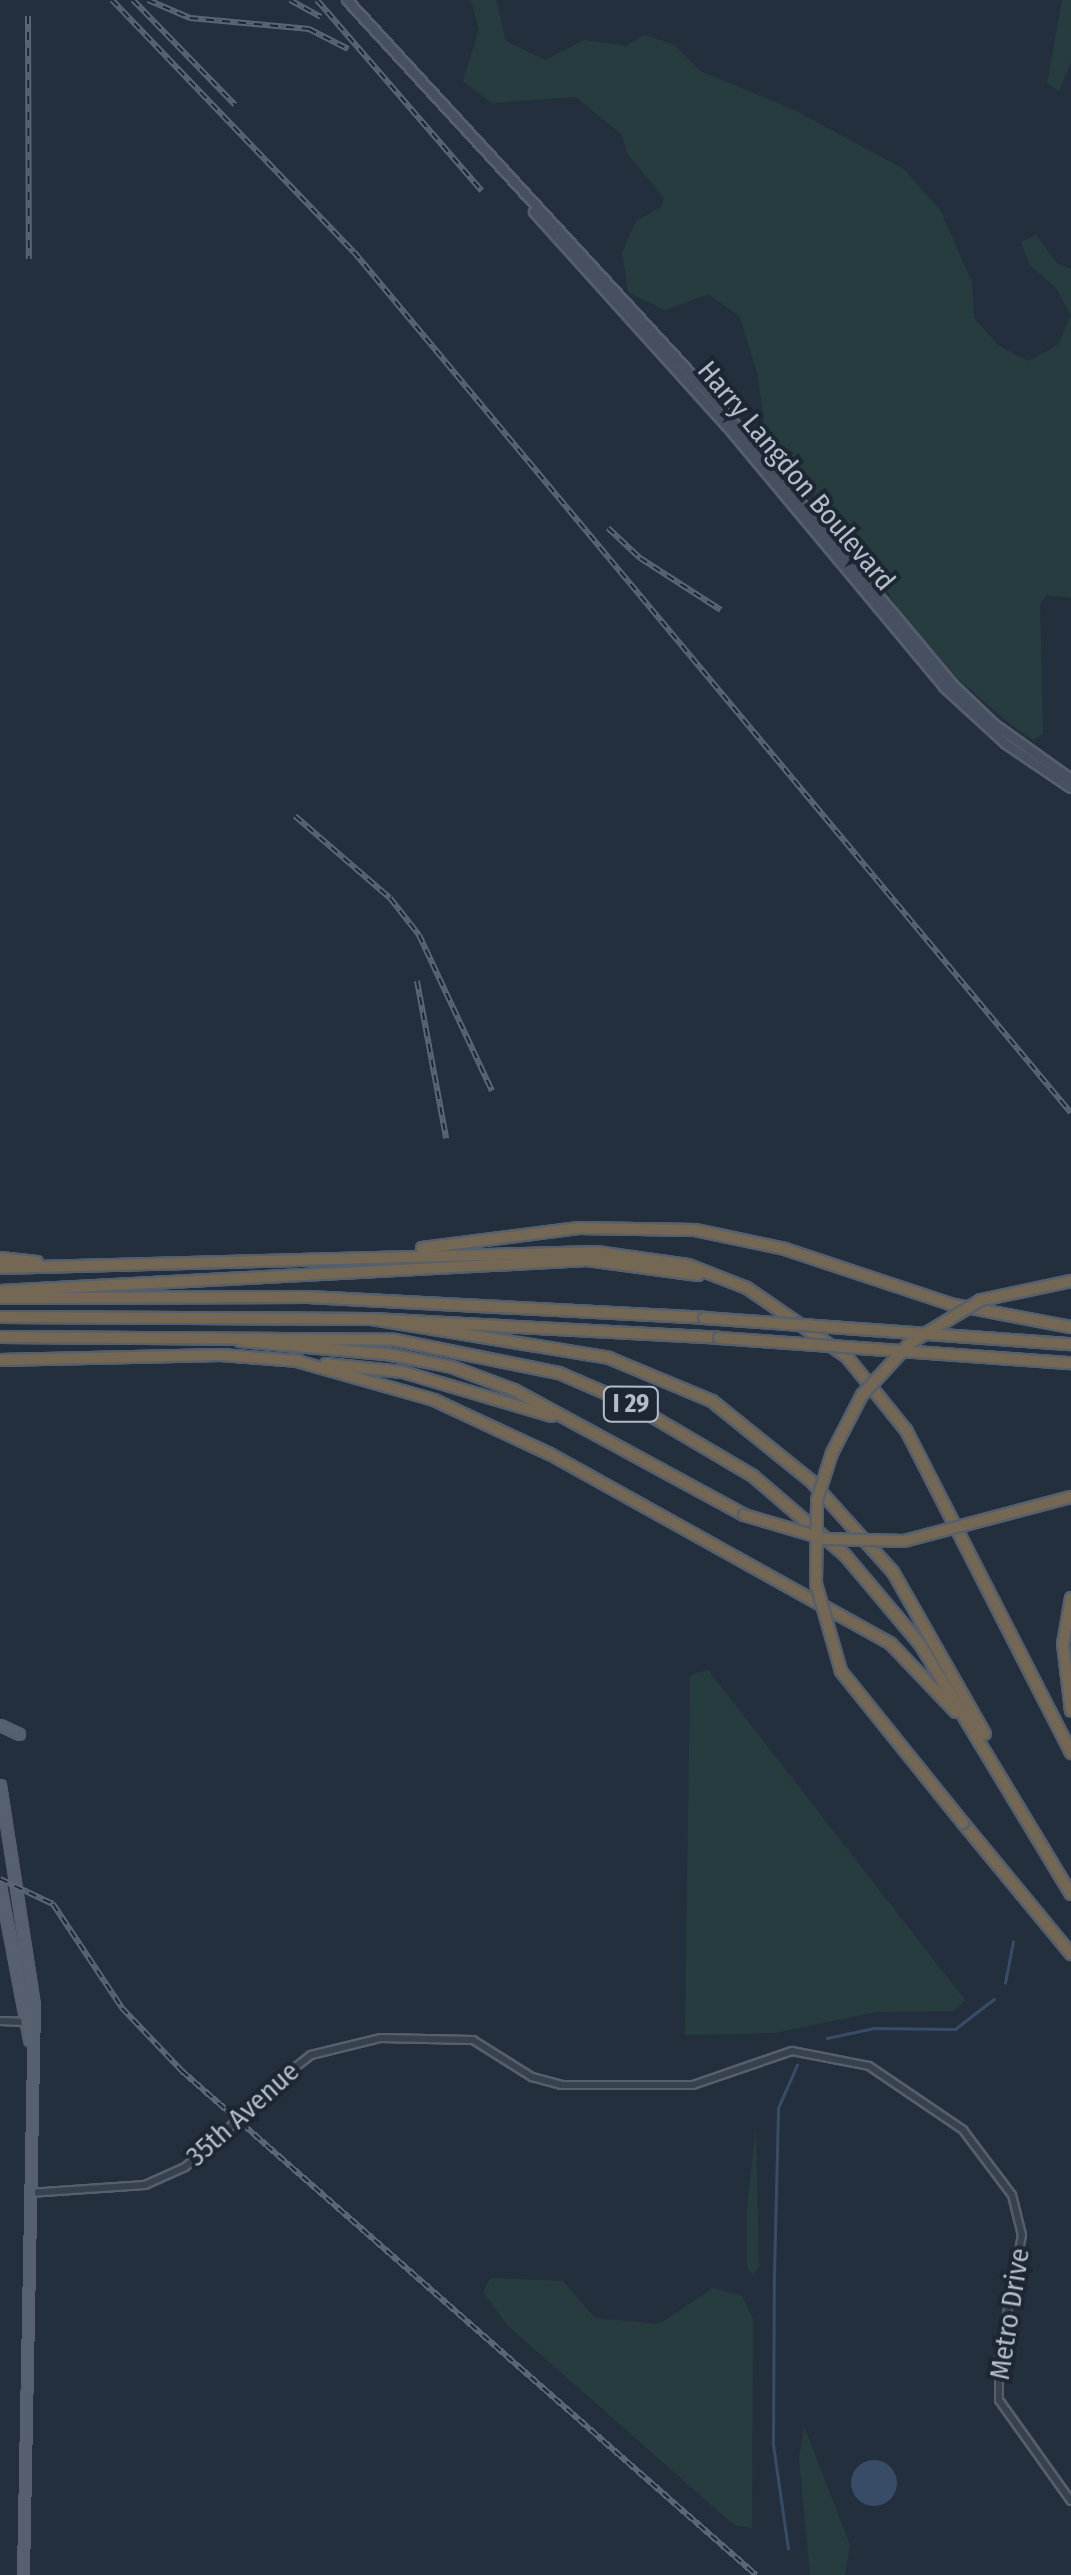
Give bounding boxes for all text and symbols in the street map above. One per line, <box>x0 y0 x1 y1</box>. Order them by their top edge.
street label: Harry Langdon Boulevard <box>690 354 902 598</box>
road number: I 29 <box>601 1384 661 1424</box>
street label: 35th Avenue <box>180 2055 306 2173</box>
street label: Metro Drive <box>983 2246 1037 2382</box>

